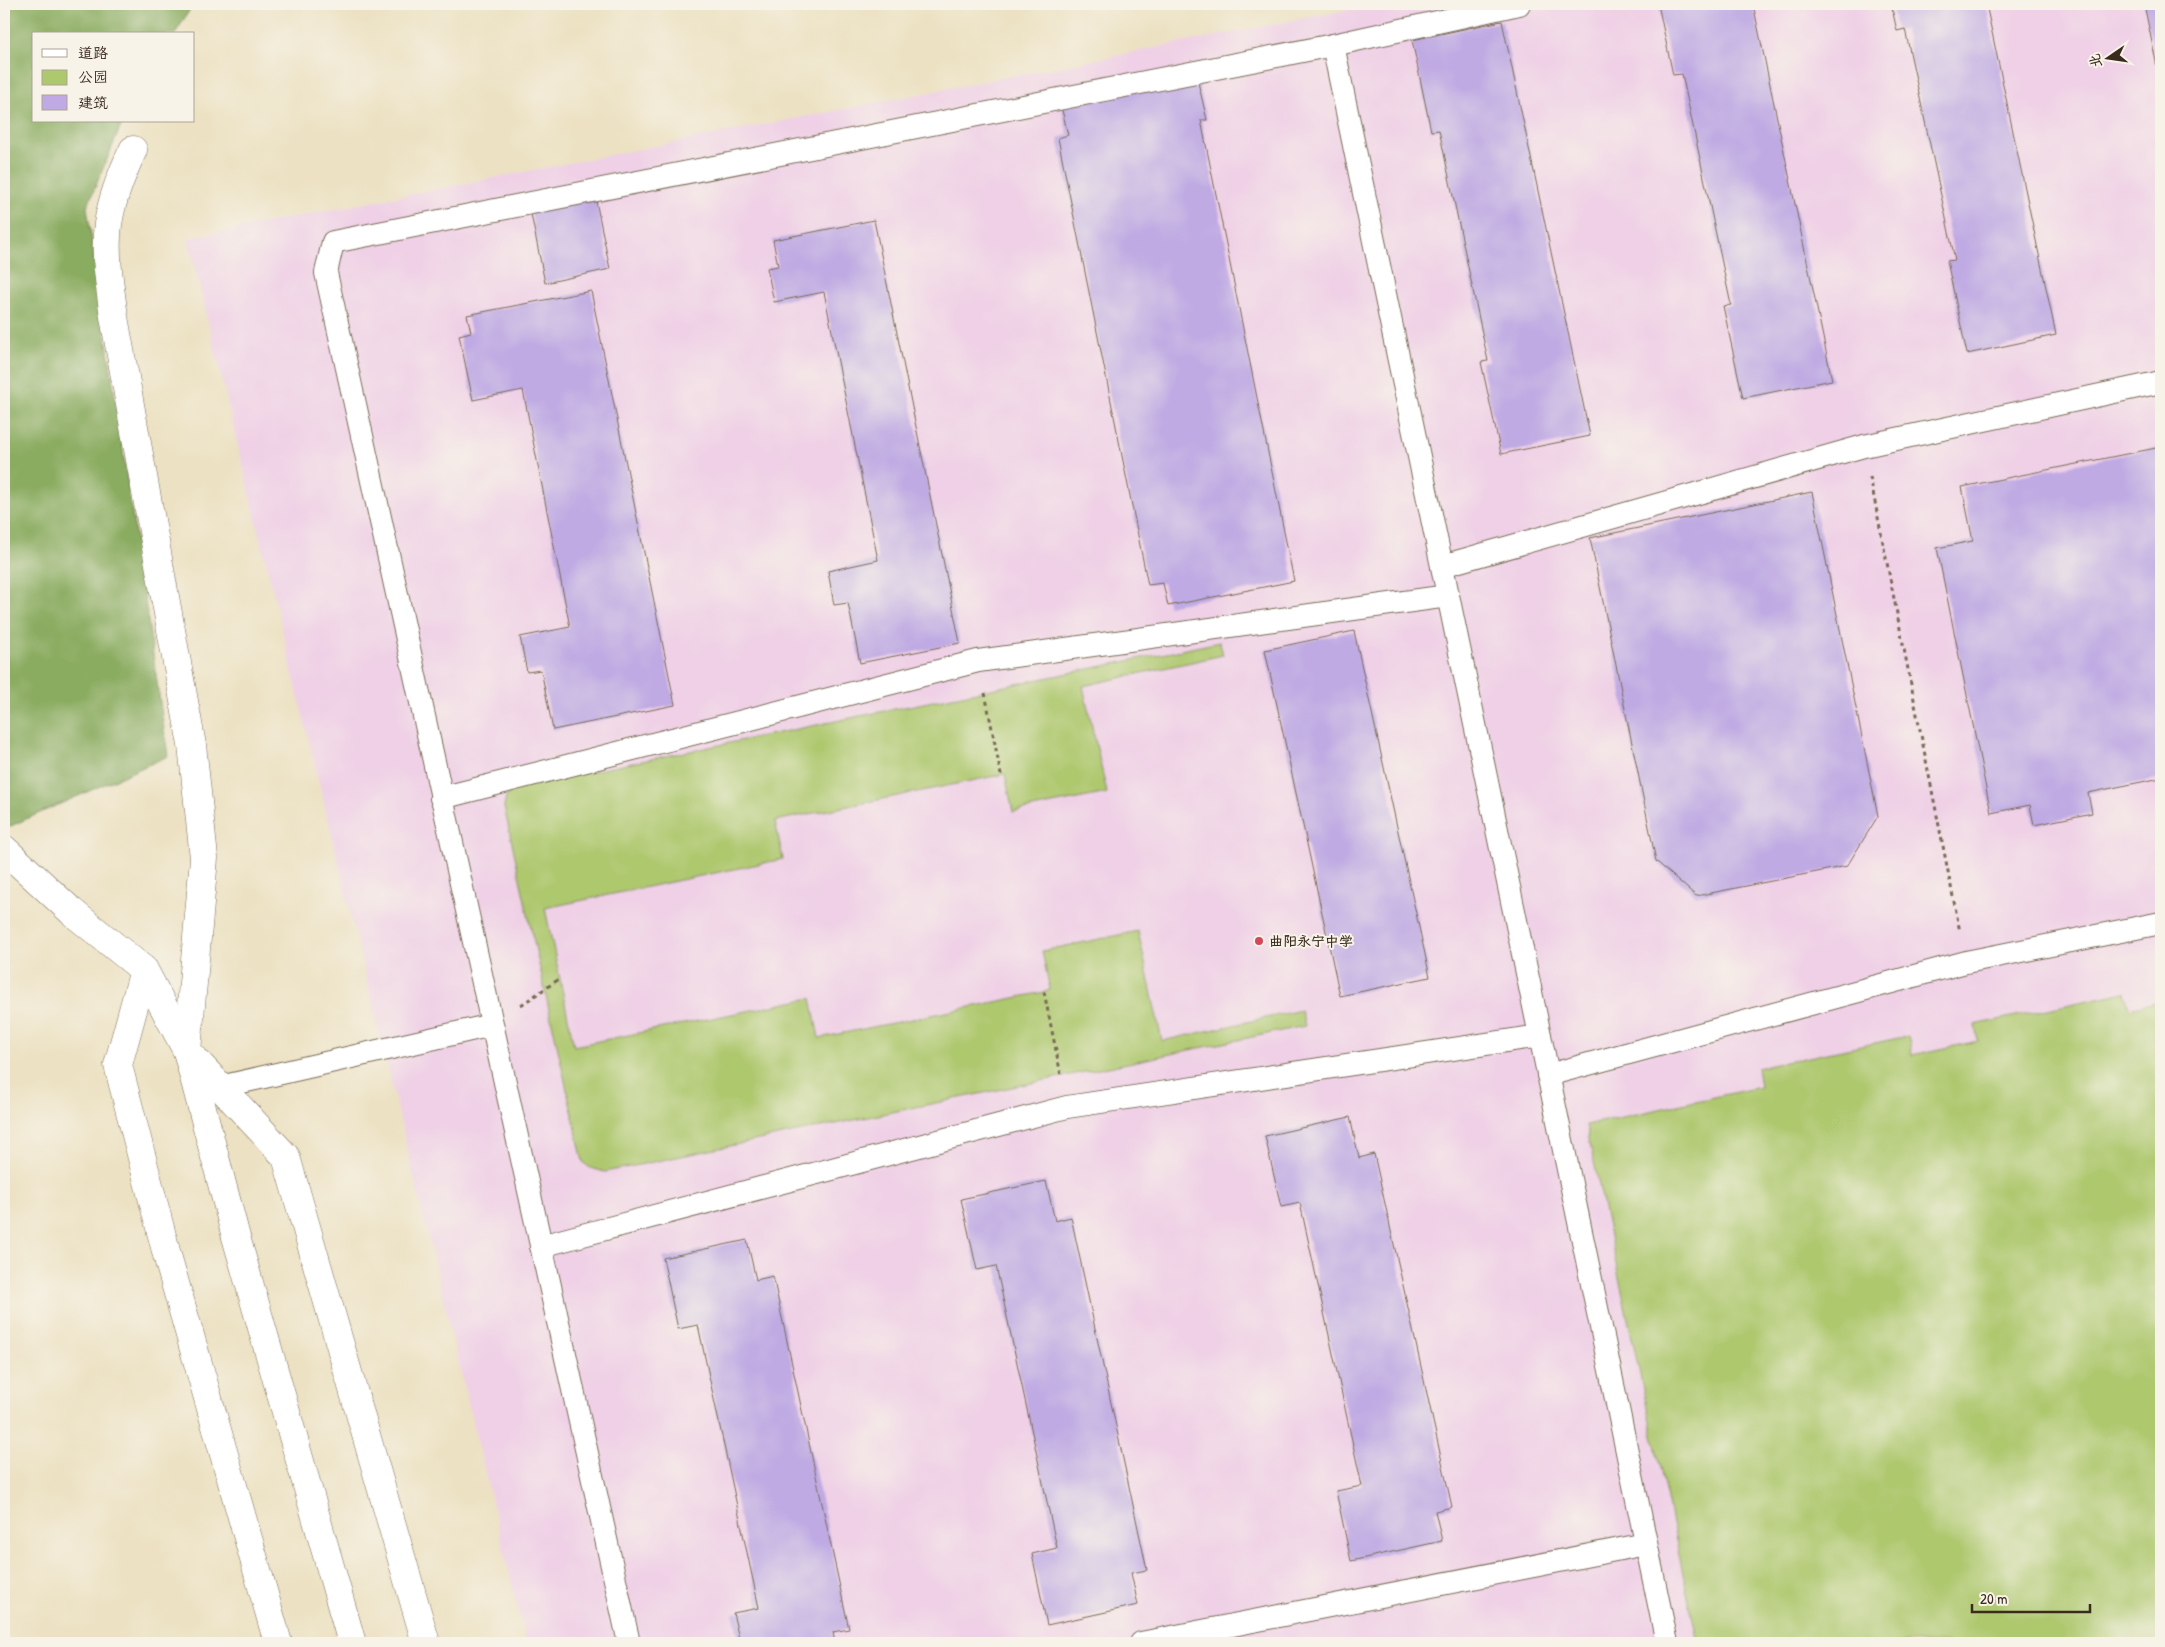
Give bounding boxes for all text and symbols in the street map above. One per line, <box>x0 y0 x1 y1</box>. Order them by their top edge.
legend <box>32 32 195 122</box>
north arrow <box>2082 32 2132 82</box>
text: 道路 <box>78 42 108 63</box>
text: 北 <box>2084 52 2106 70</box>
text: 公园 <box>78 66 108 87</box>
text: 建筑 <box>78 92 108 113</box>
place label: 曲阳永宁中学 <box>1269 931 1353 950</box>
marker: 曲阳永宁中学 <box>1253 935 1265 947</box>
scale bar <box>1972 1582 2090 1614</box>
text: 20 m <box>1980 1588 2007 1609</box>

